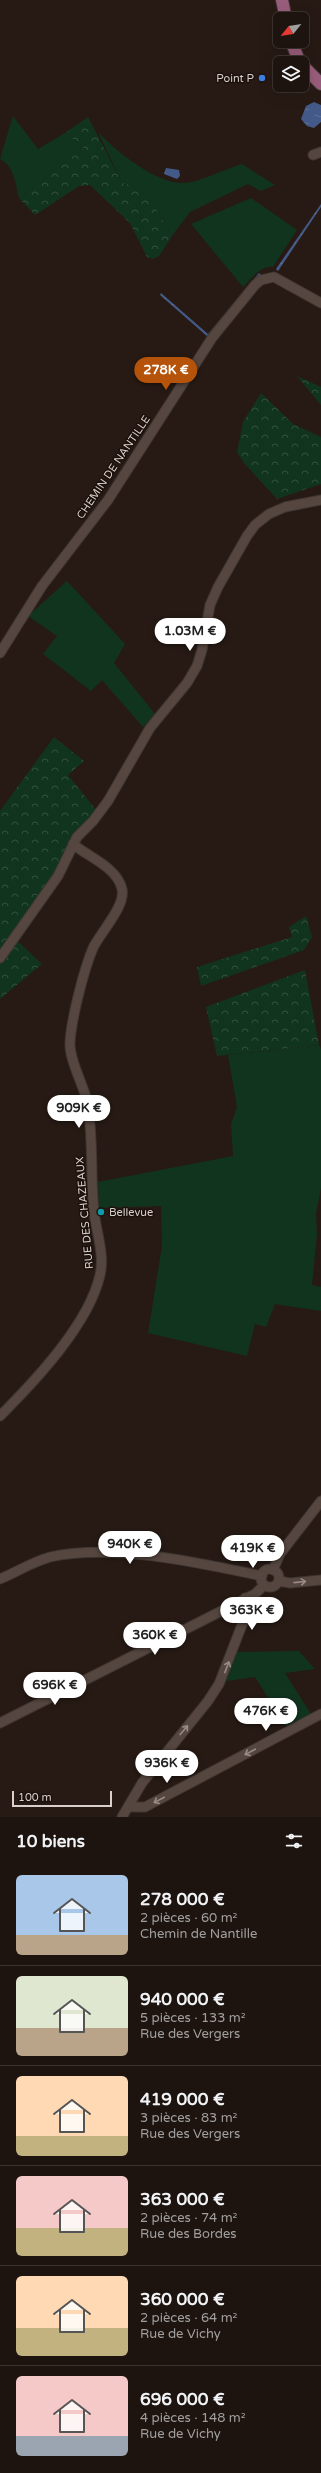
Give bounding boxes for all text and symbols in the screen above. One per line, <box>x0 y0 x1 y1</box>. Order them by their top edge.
north arrow <box>273 12 309 48</box>
map controls <box>273 12 309 92</box>
button: layers <box>273 56 309 92</box>
place label: Point P <box>216 72 254 85</box>
marker: Point P <box>257 73 267 83</box>
pin: 278K € <box>133 357 199 391</box>
text: 278K € <box>143 362 189 378</box>
street label: CHEMIN DE NANTILLE <box>74 413 153 521</box>
pin: 1.03M € <box>153 618 227 652</box>
text: 1.03M € <box>164 623 216 639</box>
pin: 909K € <box>46 1095 112 1129</box>
text: 909K € <box>56 1100 102 1116</box>
street label: RUE DES CHAZEAUX <box>73 1156 96 1270</box>
place label: Bellevue <box>109 1206 153 1219</box>
marker: Bellevue <box>96 1207 106 1217</box>
pin: 940K € <box>97 1531 163 1565</box>
pin: 419K € <box>220 1535 286 1569</box>
text: 940K € <box>107 1536 153 1552</box>
text: 419K € <box>230 1540 276 1556</box>
one-way arrow <box>293 1578 306 1586</box>
pin: 363K € <box>219 1597 285 1631</box>
text: 363K € <box>229 1602 275 1618</box>
pin: 360K € <box>122 1622 188 1656</box>
text: 360K € <box>132 1627 178 1643</box>
one-way arrow <box>223 1661 231 1673</box>
pin: 696K € <box>22 1672 88 1706</box>
text: 696K € <box>32 1677 78 1693</box>
pin: 476K € <box>233 1698 299 1732</box>
text: 476K € <box>243 1703 289 1719</box>
one-way arrow <box>180 1724 189 1735</box>
one-way arrow <box>244 1749 256 1757</box>
pin: 936K € <box>134 1750 200 1784</box>
text: 936K € <box>144 1755 190 1771</box>
scale bar <box>12 1789 112 1808</box>
text: 100 m <box>18 1791 52 1804</box>
one-way arrow <box>153 1797 165 1804</box>
icon: filters <box>283 1830 305 1852</box>
text: 10 biens <box>16 1831 85 1852</box>
text: 278 000 € <box>140 1889 225 1910</box>
icon: home <box>48 1891 96 1939</box>
text: 2 pièces · 60 m² <box>140 1910 237 1926</box>
text: Chemin de Nantille <box>140 1926 257 1942</box>
text: 940 000 € <box>140 1989 225 2010</box>
icon: home <box>48 1992 96 2040</box>
text: 5 pièces · 133 m² <box>140 2010 246 2026</box>
text: Rue des Vergers <box>140 2026 240 2042</box>
text: 419 000 € <box>140 2089 225 2110</box>
icon: home <box>48 2092 96 2140</box>
text: 3 pièces · 83 m² <box>140 2110 237 2126</box>
text: Rue des Vergers <box>140 2126 240 2142</box>
text: 363 000 € <box>140 2189 225 2210</box>
icon: home <box>48 2192 96 2240</box>
text: 2 pièces · 74 m² <box>140 2210 237 2226</box>
text: Rue des Bordes <box>140 2226 237 2242</box>
text: 360 000 € <box>140 2289 225 2310</box>
icon: home <box>48 2292 96 2340</box>
text: 2 pièces · 64 m² <box>140 2310 237 2326</box>
text: Rue de Vichy <box>140 2326 221 2342</box>
text: 696 000 € <box>140 2389 225 2410</box>
icon: home <box>48 2392 96 2440</box>
text: 4 pièces · 148 m² <box>140 2410 246 2426</box>
text: Rue de Vichy <box>140 2426 221 2442</box>

